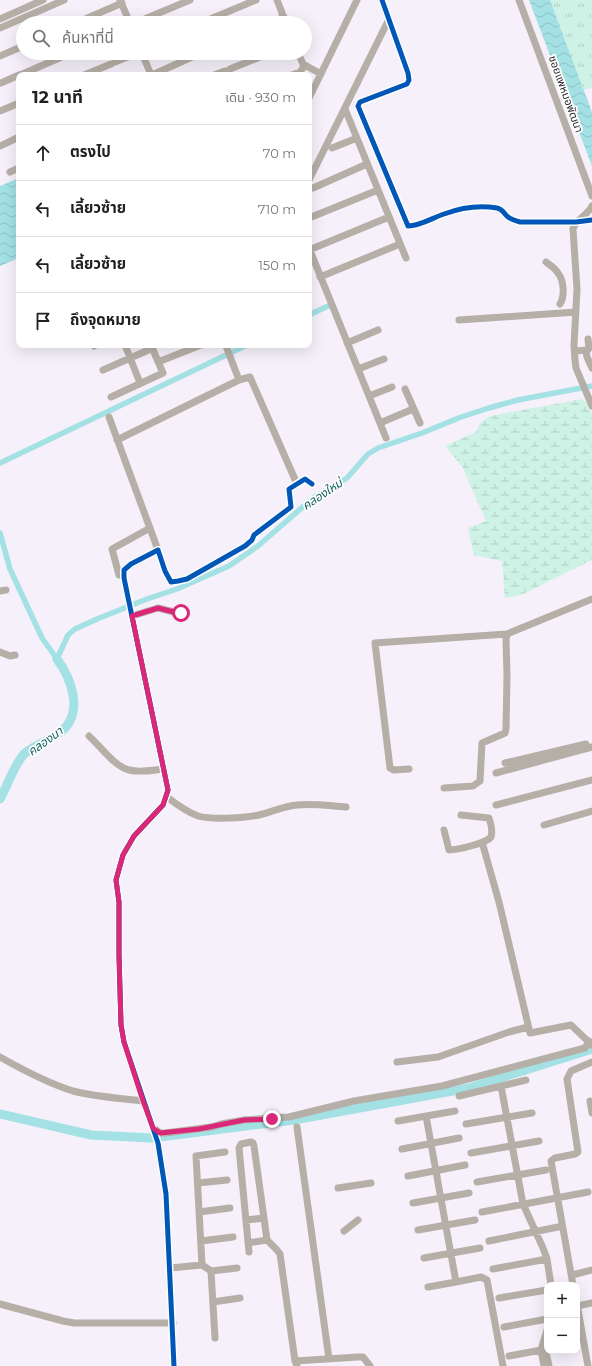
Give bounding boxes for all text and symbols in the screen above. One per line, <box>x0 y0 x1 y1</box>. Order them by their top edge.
search box <box>16 16 312 60</box>
icon: search <box>30 27 52 49</box>
text: ค้นหาที่นี่ <box>62 28 114 47</box>
street label: ซอยแพหมอพัฒนา <box>546 54 586 134</box>
text: 12 นาที <box>32 87 83 107</box>
text: เดิน · 930 m <box>225 89 296 105</box>
icon: ahead <box>32 142 54 164</box>
text: ตรงไป <box>70 142 111 161</box>
text: 70 m <box>263 145 296 161</box>
icon: left <box>32 198 54 220</box>
text: เลี้ยวซ้าย <box>70 198 126 217</box>
text: 710 m <box>258 201 296 217</box>
icon: left <box>32 254 54 276</box>
text: เลี้ยวซ้าย <box>70 254 126 273</box>
text: 150 m <box>258 257 296 273</box>
icon: arrive <box>32 310 54 332</box>
text: ถึงจุดหมาย <box>70 310 141 329</box>
water label: คลองใหม่ <box>299 474 347 513</box>
route start <box>172 604 190 622</box>
water label: คลองนา <box>24 723 66 759</box>
route end <box>263 1110 281 1128</box>
map controls <box>544 1282 580 1354</box>
button: + <box>544 1282 580 1318</box>
button: − <box>544 1318 580 1354</box>

